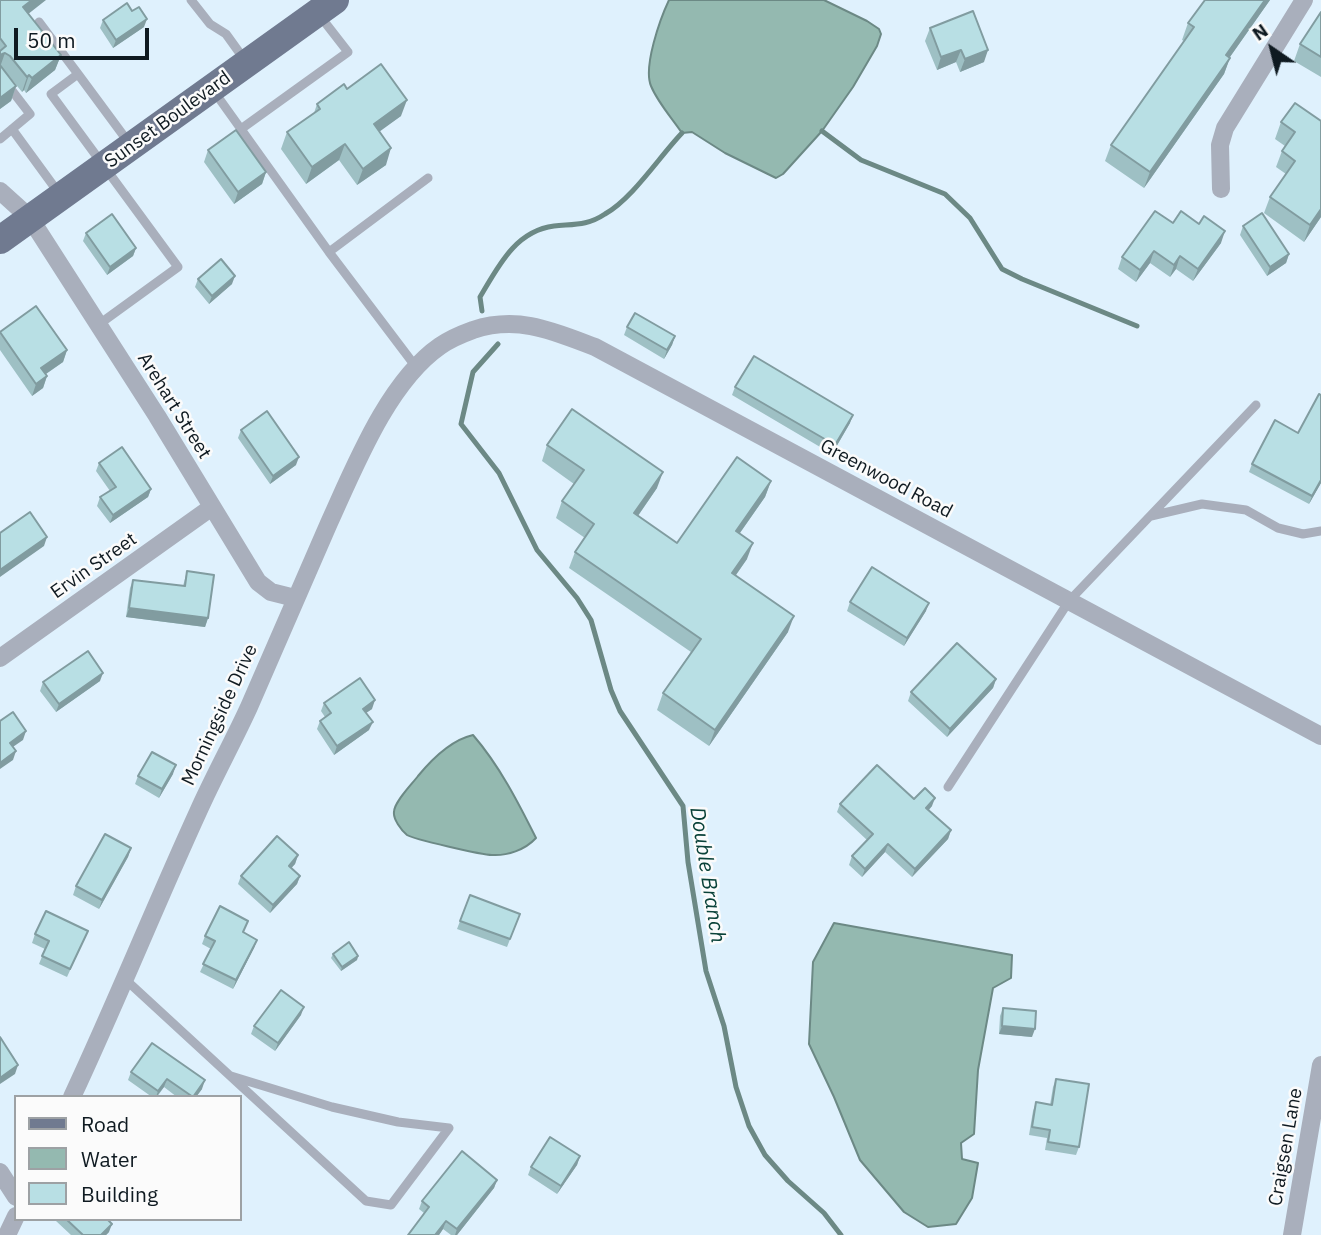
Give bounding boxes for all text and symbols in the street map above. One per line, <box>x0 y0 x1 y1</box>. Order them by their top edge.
scale bar <box>18 14 152 58</box>
north arrow <box>1237 14 1307 84</box>
text: N <box>1247 18 1272 46</box>
text: 50 m <box>27 26 76 54</box>
street label: Sunset Boulevard <box>101 67 235 173</box>
street label: Arehart Street <box>132 349 216 463</box>
street label: Greenwood Road <box>816 435 956 523</box>
street label: Ervin Street <box>47 528 141 604</box>
street label: Morningside Drive <box>177 641 263 789</box>
water label: Double Branch <box>684 805 730 945</box>
street label: Craigsen Lane <box>1264 1086 1308 1208</box>
legend <box>14 1095 242 1221</box>
text: Road <box>81 1110 129 1138</box>
text: Water <box>81 1145 137 1173</box>
text: Building <box>81 1180 158 1208</box>

